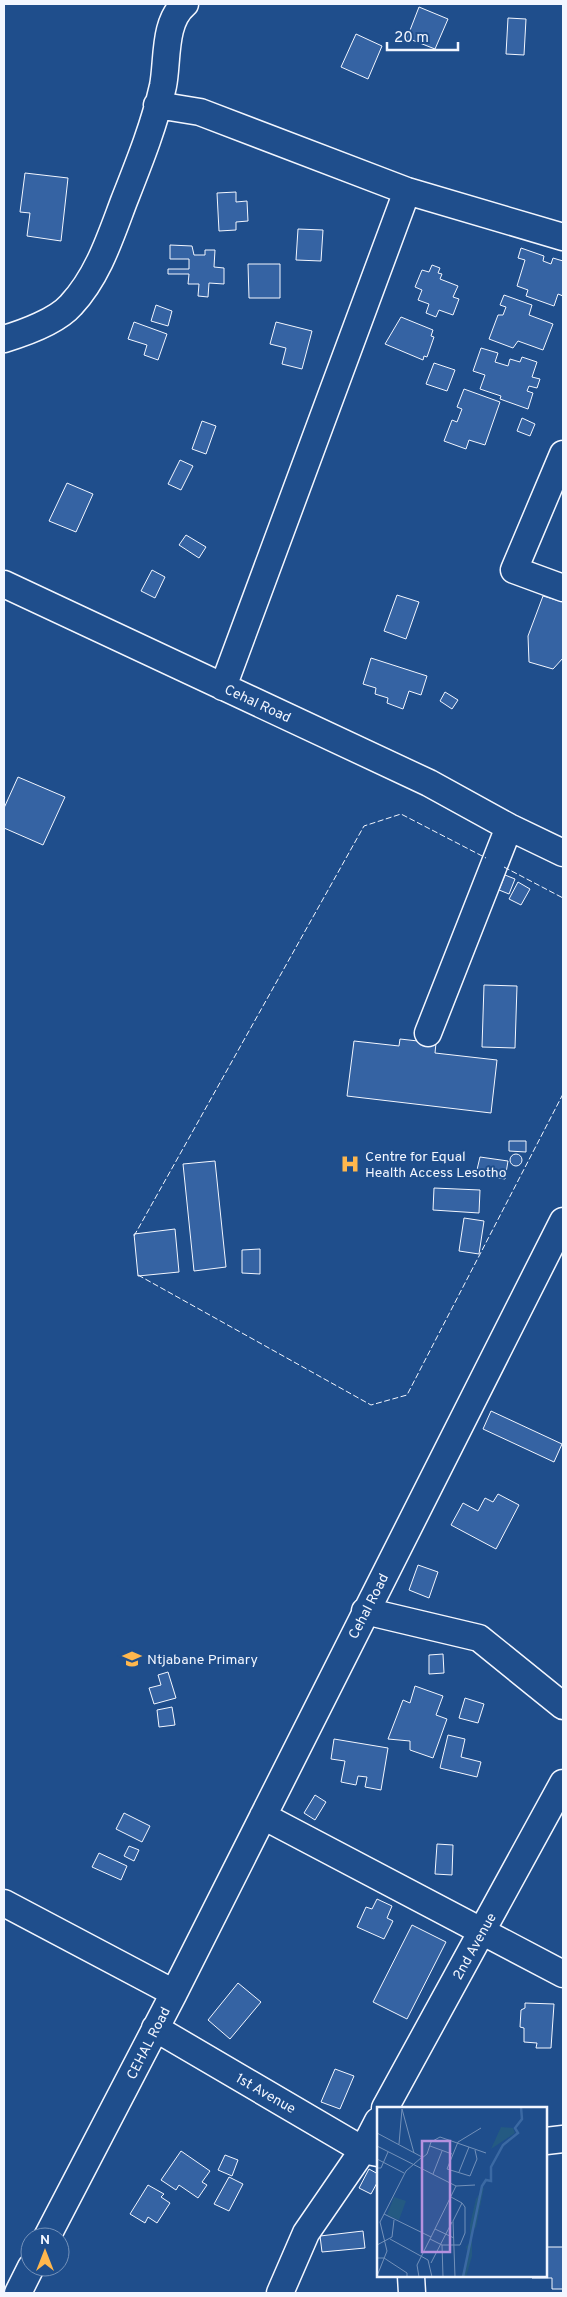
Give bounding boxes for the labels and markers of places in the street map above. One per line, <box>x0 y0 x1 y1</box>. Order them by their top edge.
place label: Centre for Equal Health Access Lesotho <box>365 1149 507 1182</box>
hospital icon: Centre for Equal Health Access Lesotho <box>339 1153 361 1175</box>
school or university icon: Ntjabane Primary <box>121 1648 143 1670</box>
place label: Ntjabane Primary <box>147 1652 258 1669</box>

